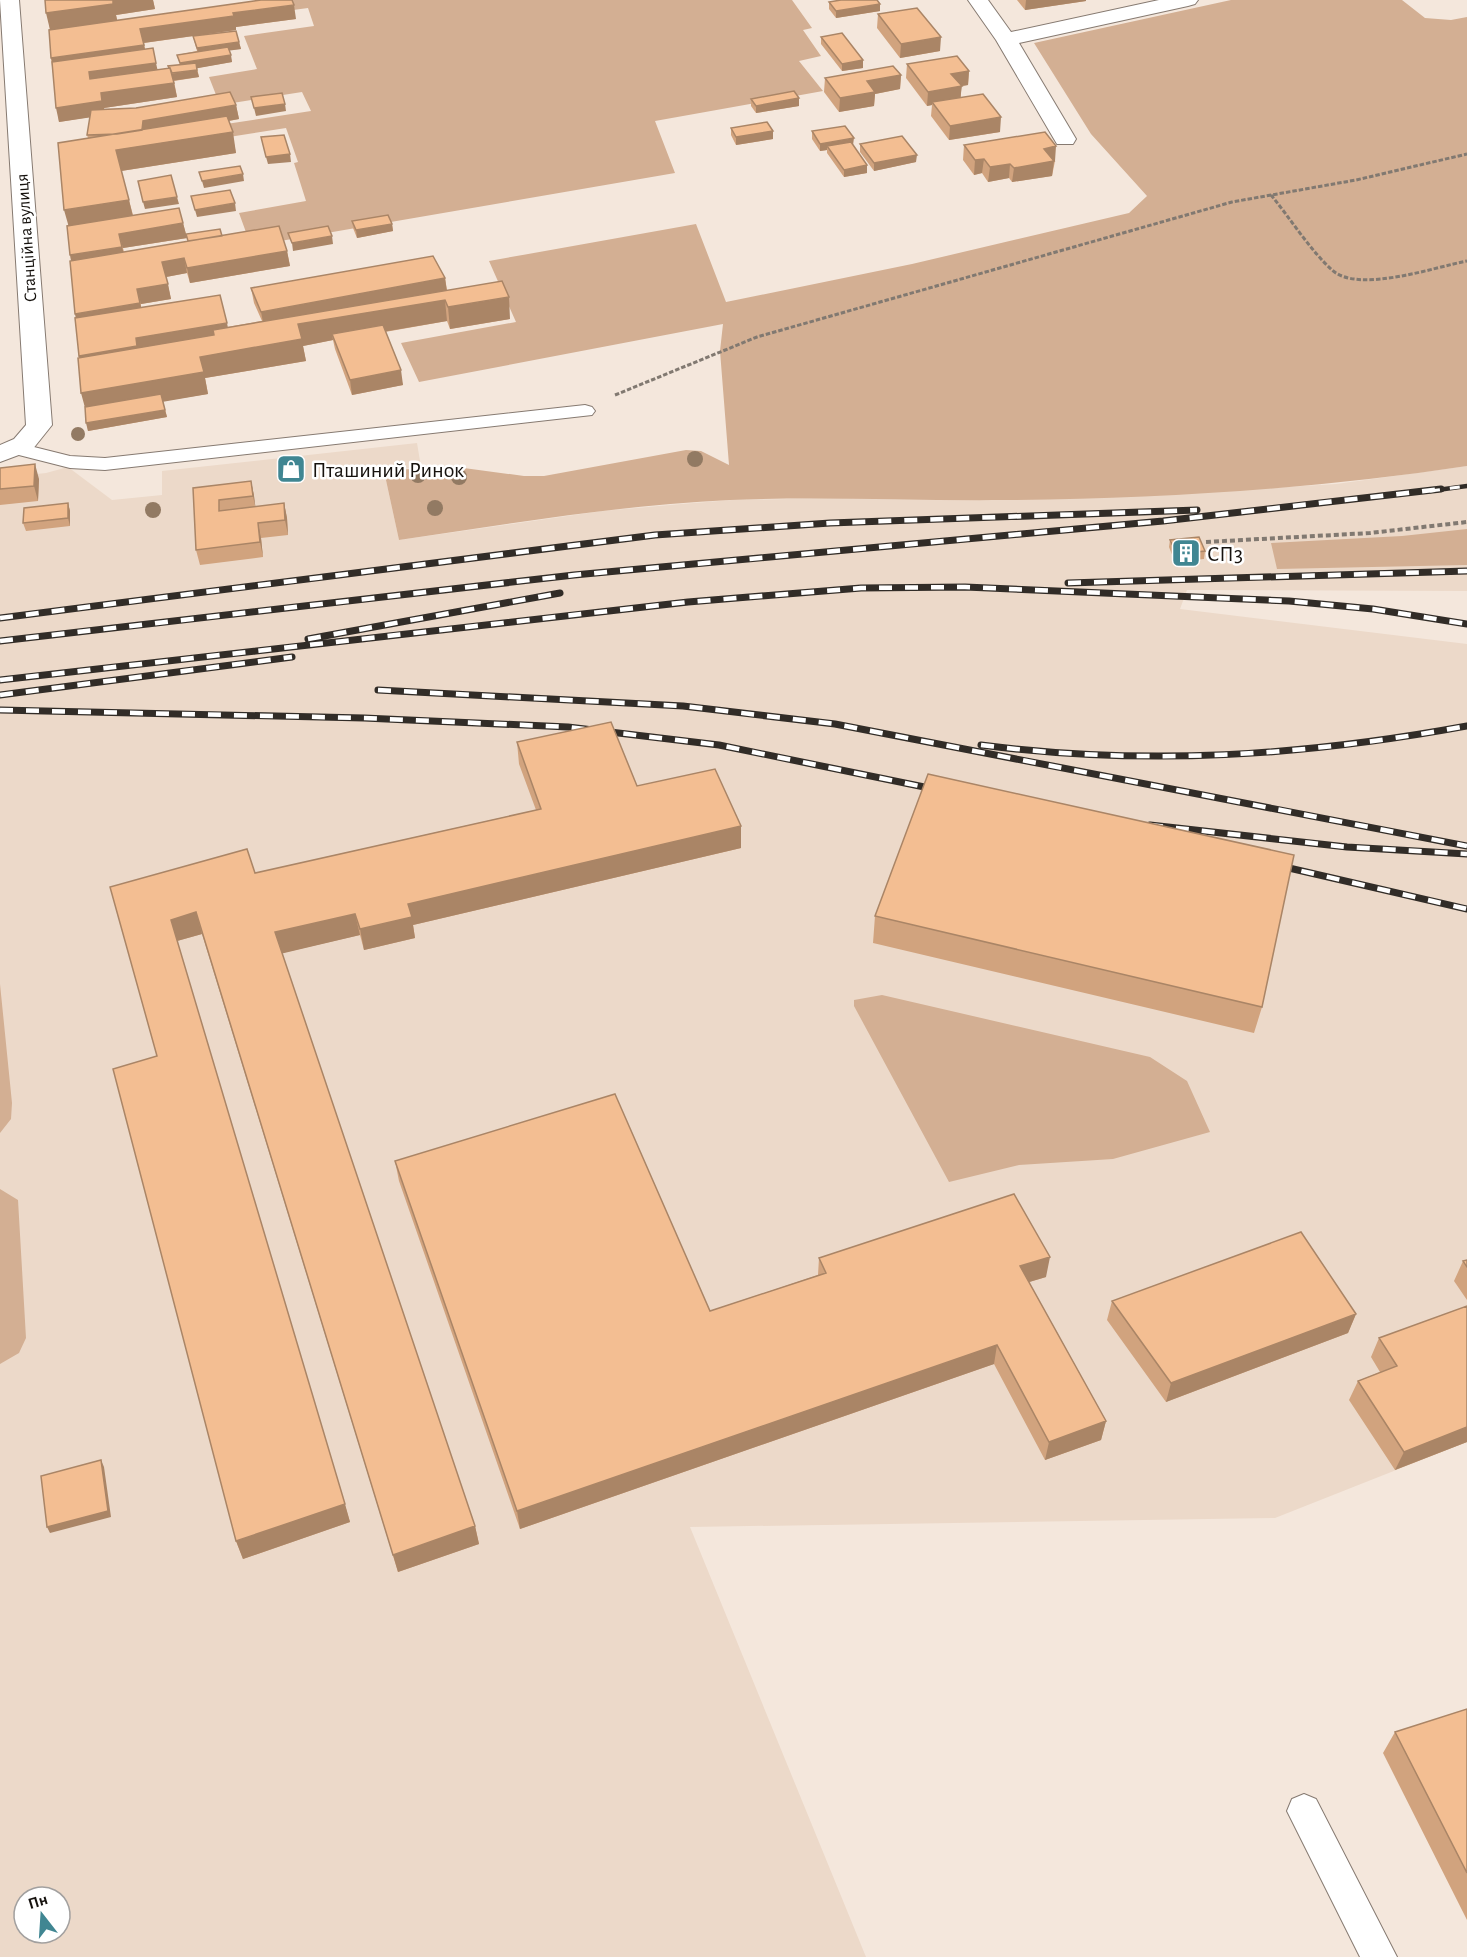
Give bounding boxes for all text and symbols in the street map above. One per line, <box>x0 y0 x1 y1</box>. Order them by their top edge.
street label: Станційна вулиця <box>14 173 40 303</box>
shop icon: Пташиний Ринок <box>275 453 307 485</box>
place label: Пташиний Ринок <box>312 459 464 481</box>
building icon: СП3 <box>1170 537 1202 569</box>
place label: СП3 <box>1207 543 1243 565</box>
north arrow <box>12 1885 72 1945</box>
text: Пн <box>26 1891 50 1912</box>

